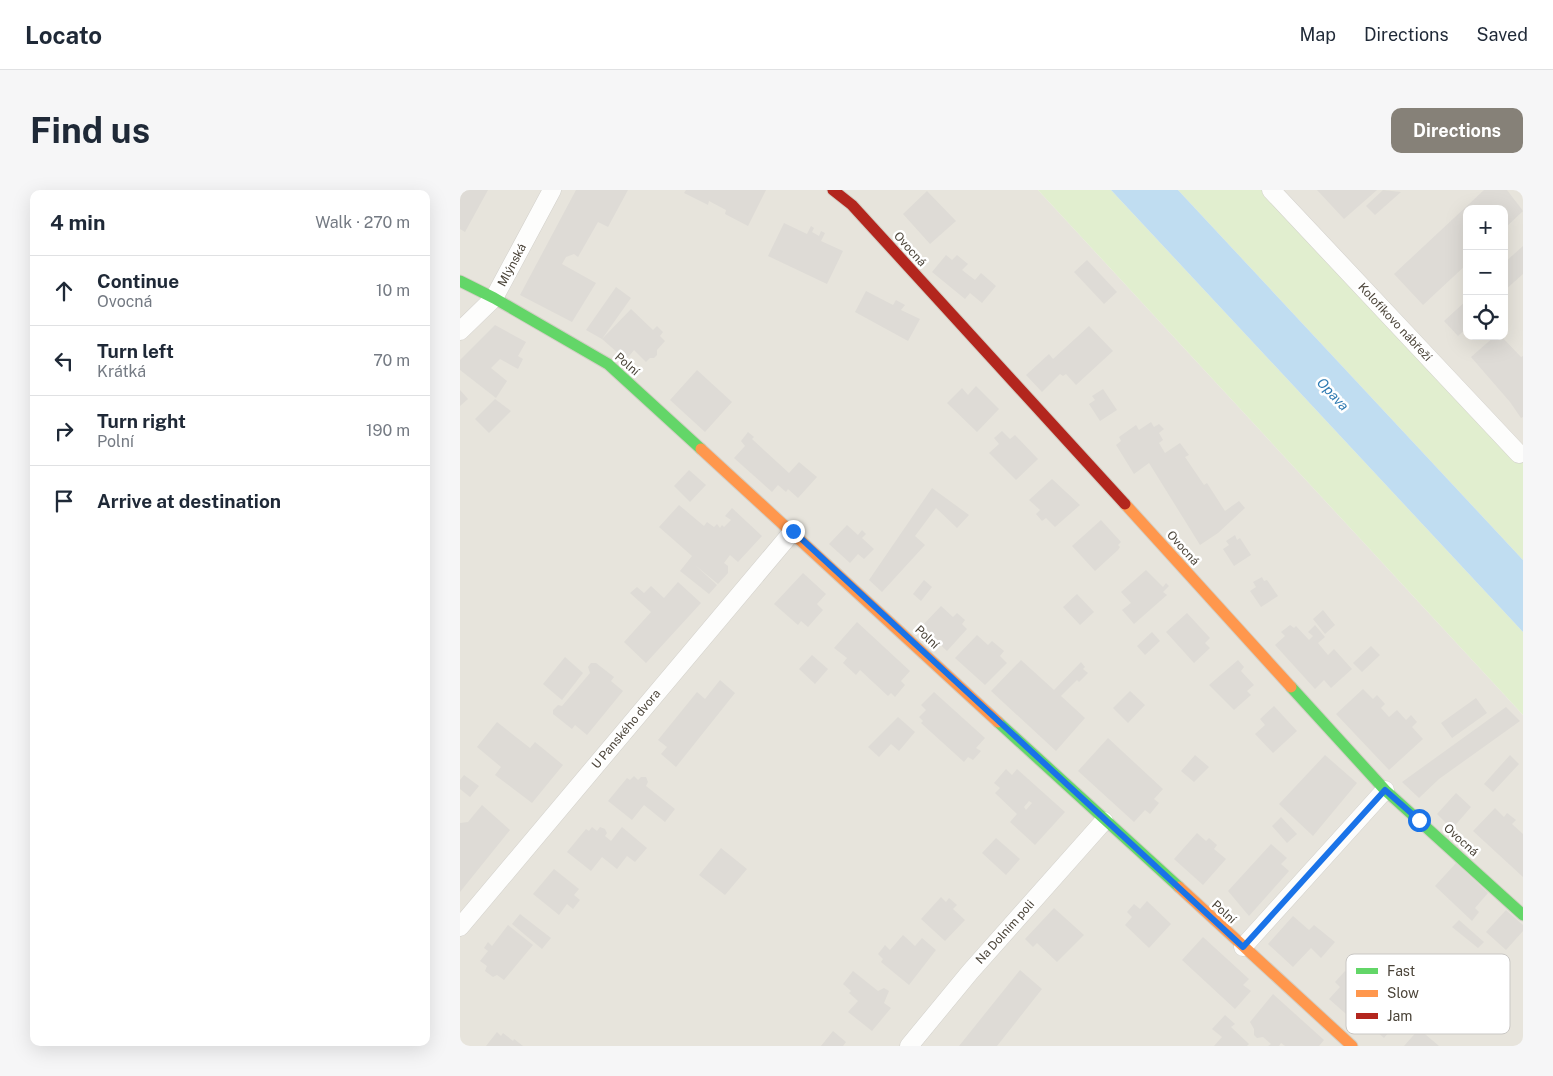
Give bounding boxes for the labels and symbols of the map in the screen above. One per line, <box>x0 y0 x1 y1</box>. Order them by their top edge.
street label: Ovocná <box>891 229 929 269</box>
street label: Mlýnská <box>495 241 529 289</box>
street label: Kolofíkovo nábřeží <box>1355 280 1435 365</box>
street label: Polní <box>612 350 643 379</box>
water label: Opava <box>1314 374 1352 414</box>
route end <box>782 520 805 543</box>
street label: Ovocná <box>1164 528 1202 568</box>
street label: Polní <box>912 622 943 652</box>
street label: U Panského dvora <box>589 687 663 771</box>
route start <box>1408 809 1431 832</box>
street label: Ovocná <box>1441 821 1481 859</box>
street label: Na Dolním poli <box>973 897 1037 967</box>
street label: Polní <box>1209 898 1240 927</box>
legend <box>1346 954 1510 1034</box>
text: Fast <box>1387 963 1415 979</box>
text: Slow <box>1387 985 1419 1001</box>
text: Jam <box>1387 1008 1412 1024</box>

